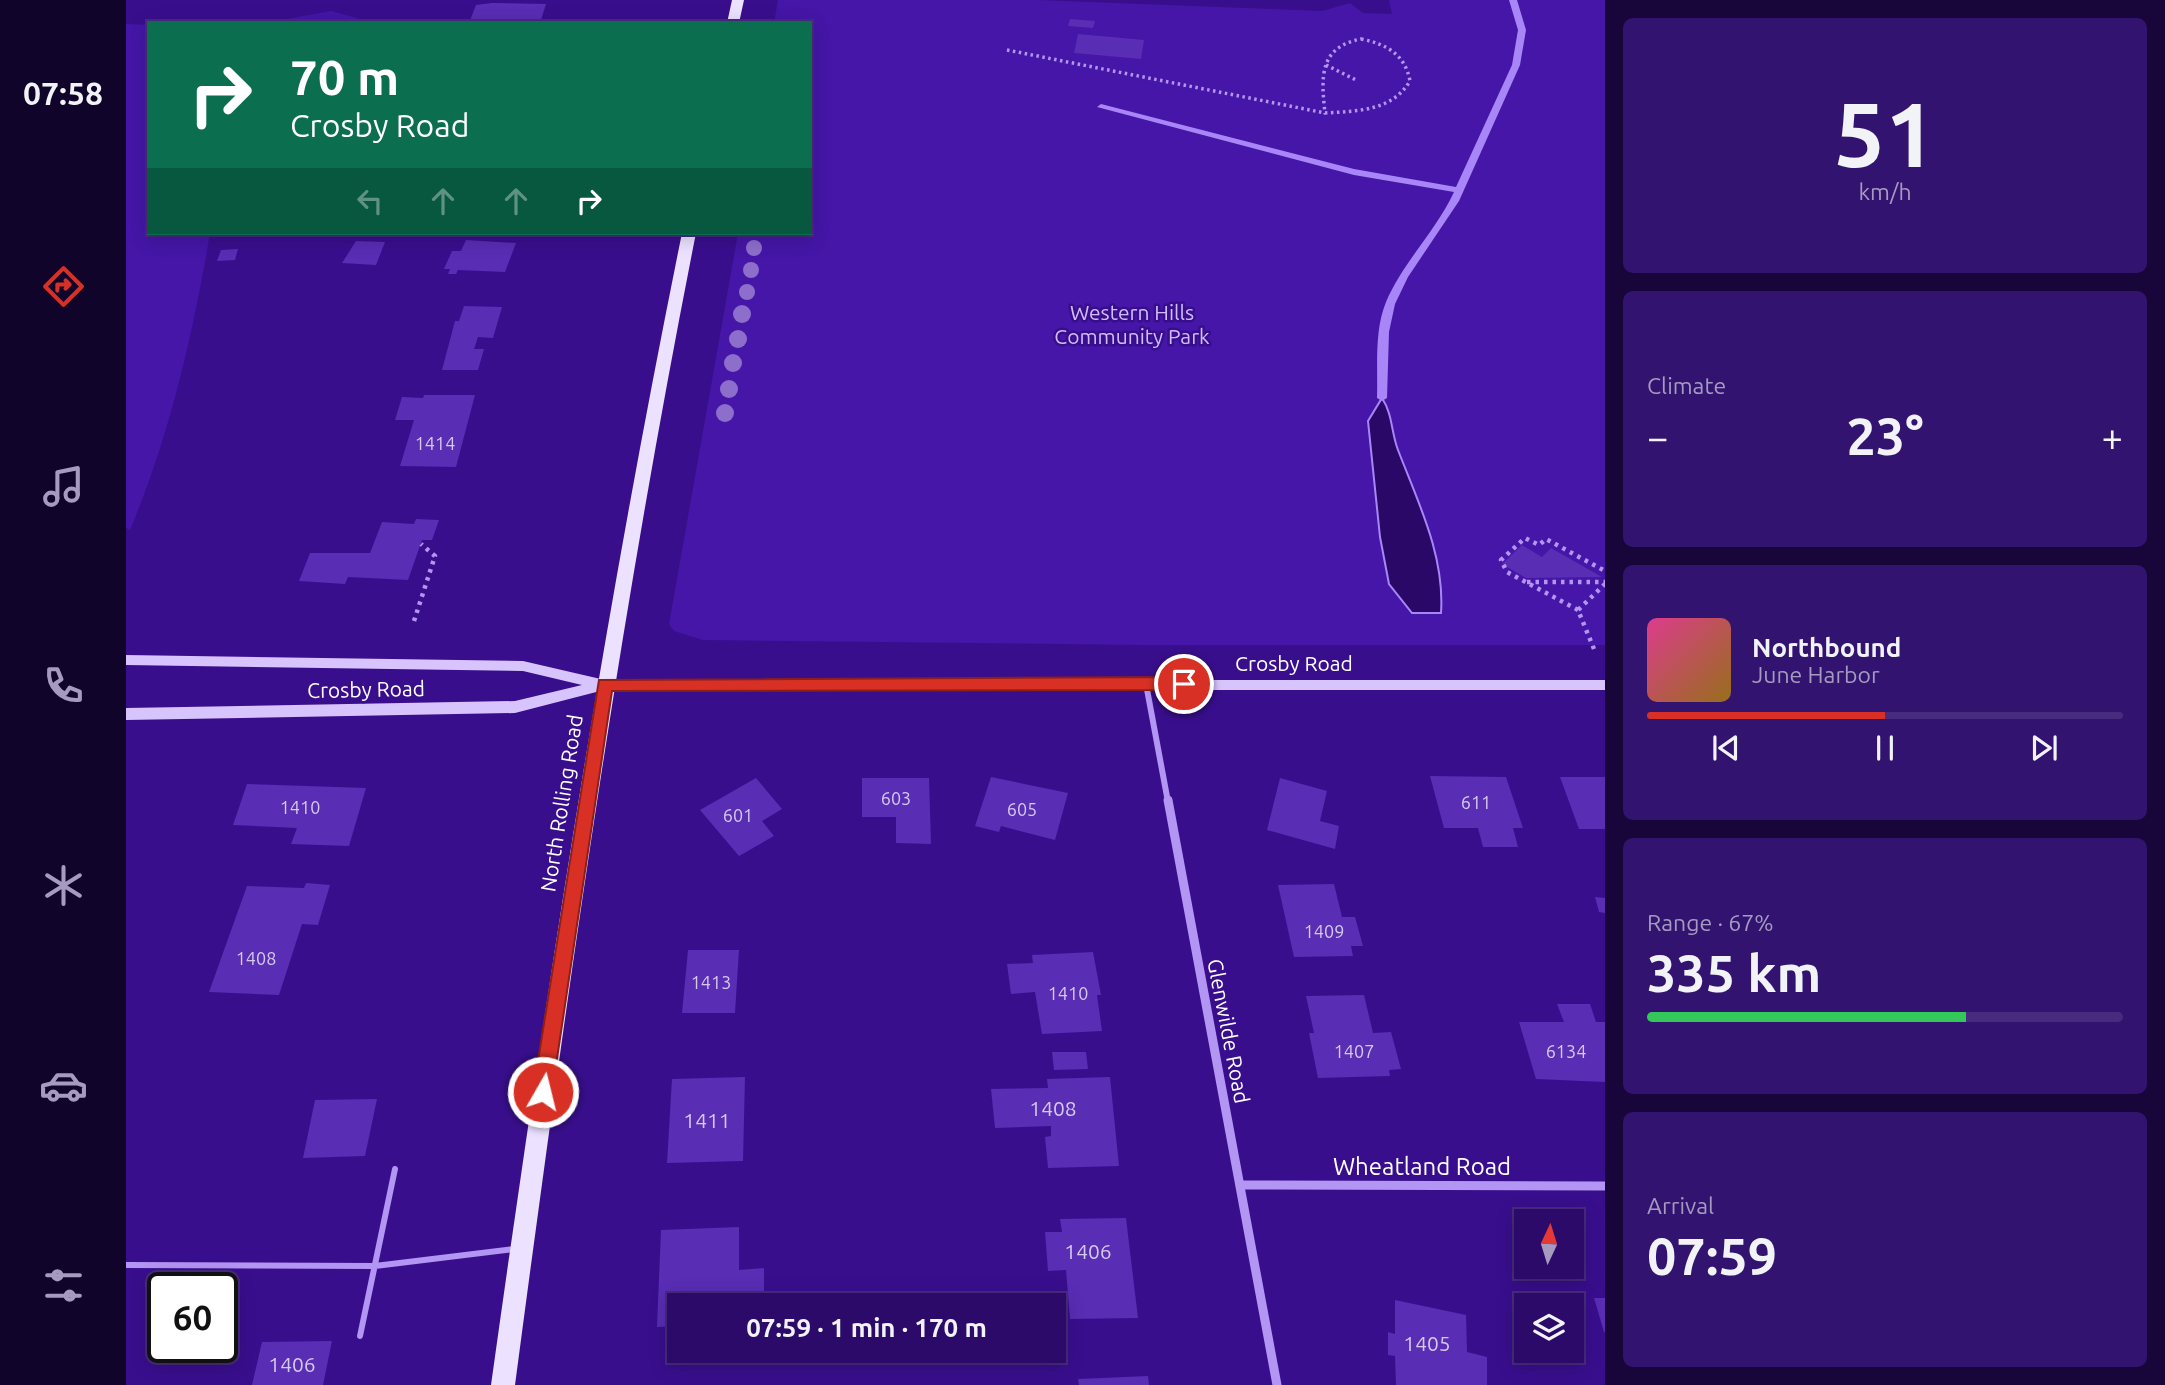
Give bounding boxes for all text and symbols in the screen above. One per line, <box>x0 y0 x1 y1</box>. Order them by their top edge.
icon: right <box>175 49 266 140</box>
text: 70 m <box>290 49 399 104</box>
text: 07:58 <box>23 75 103 111</box>
text: 51 <box>1834 82 1936 184</box>
text: Crosby Road <box>290 107 470 143</box>
text: km/h <box>1858 179 1912 204</box>
icon: left <box>351 182 389 220</box>
icon: ahead <box>424 182 462 220</box>
icon: ahead <box>497 182 535 220</box>
icon: right <box>570 182 608 220</box>
icon: directions <box>39 262 88 311</box>
park label: Western Hills Community Park <box>1054 300 1210 348</box>
text: Climate <box>1647 373 1726 398</box>
text: 23° <box>1846 407 1924 465</box>
text: − <box>1647 416 1668 458</box>
text: + <box>2102 416 2123 458</box>
house number: 1414 <box>415 433 455 453</box>
icon: music <box>39 462 88 511</box>
text: Northbound <box>1752 633 1901 662</box>
street label: Crosby Road <box>1235 651 1353 675</box>
pin <box>1154 654 1214 714</box>
icon: phone <box>39 661 88 710</box>
text: June Harbor <box>1752 662 1880 687</box>
icon: arrive <box>1165 665 1203 703</box>
street label: Crosby Road <box>307 676 425 702</box>
street label: North Rolling Road <box>535 713 587 893</box>
icon: previous <box>1707 729 1745 767</box>
icon: pause <box>1866 729 1904 767</box>
icon: next <box>2025 729 2063 767</box>
house number: 603 <box>881 788 911 808</box>
house number: 611 <box>1461 792 1491 812</box>
house number: 1410 <box>280 797 320 817</box>
house number: 605 <box>1007 799 1037 819</box>
house number: 601 <box>723 805 753 825</box>
icon: climate <box>39 861 88 910</box>
text: Range · 67% <box>1647 910 1774 935</box>
house number: 1409 <box>1304 921 1344 941</box>
text: 335 km <box>1647 944 1821 1002</box>
house number: 1408 <box>236 948 276 968</box>
street label: Glenwilde Road <box>1203 957 1255 1105</box>
house number: 1413 <box>691 972 731 992</box>
house number: 1410 <box>1048 983 1088 1003</box>
house number: 1407 <box>1334 1041 1374 1061</box>
house number: 6134 <box>1546 1041 1586 1061</box>
position arrow <box>506 1055 580 1129</box>
icon: car <box>39 1061 88 1110</box>
house number: 1408 <box>1029 1096 1077 1120</box>
house number: 1411 <box>683 1108 731 1132</box>
street label: Wheatland Road <box>1333 1153 1511 1180</box>
text: Arrival <box>1647 1193 1714 1218</box>
north arrow <box>1514 1209 1584 1279</box>
map controls <box>1514 1209 1584 1363</box>
text: 07:59 <box>1647 1227 1777 1285</box>
house number: 1406 <box>1064 1239 1112 1263</box>
icon: filters <box>39 1261 88 1310</box>
speed limit sign: 60 <box>147 1272 238 1363</box>
button: layers <box>1514 1293 1584 1363</box>
text: 07:59 · 1 min · 170 m <box>746 1313 987 1342</box>
house number: 1405 <box>1403 1331 1451 1355</box>
house number: 1406 <box>268 1352 316 1376</box>

